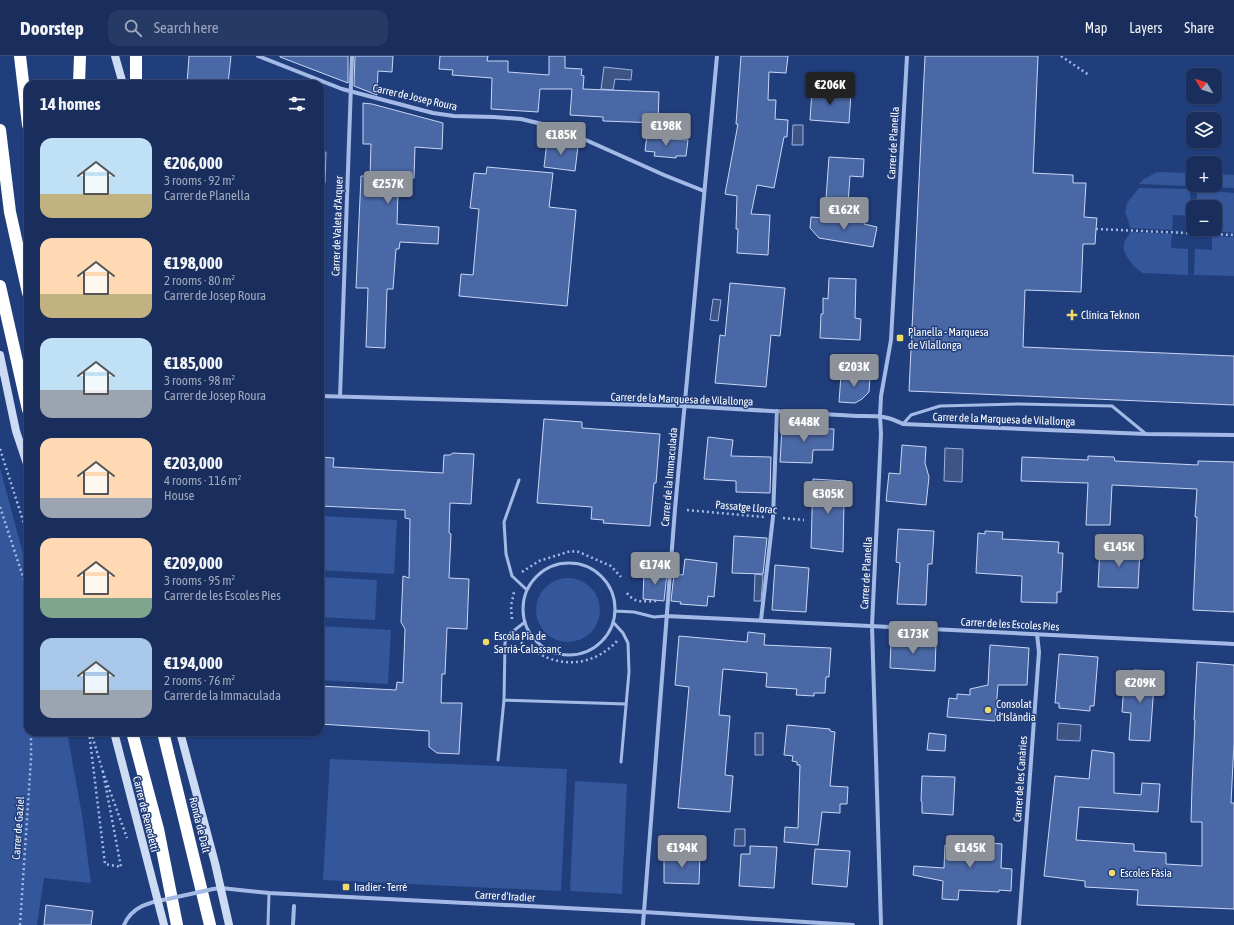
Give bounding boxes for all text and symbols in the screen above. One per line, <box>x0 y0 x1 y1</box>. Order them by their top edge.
search box <box>108 10 388 46</box>
text: Doorstep <box>20 17 84 39</box>
icon: search <box>122 17 144 39</box>
text: Search here <box>154 19 218 36</box>
text: Map <box>1085 20 1107 36</box>
text: Layers <box>1129 20 1162 36</box>
text: Share <box>1184 20 1214 36</box>
north arrow <box>1186 68 1222 104</box>
map controls <box>1186 68 1222 236</box>
pin: €206K <box>802 72 858 106</box>
text: €206K <box>815 77 845 92</box>
street label: Carrer de Josep Roura <box>372 81 458 113</box>
icon: filters <box>286 93 308 115</box>
text: 14 homes <box>40 94 101 114</box>
street label: Carrer de Planella <box>885 106 901 180</box>
button: layers <box>1186 112 1222 148</box>
pin: €198K <box>638 113 694 147</box>
text: €198K <box>651 118 681 133</box>
pin: €185K <box>533 122 589 156</box>
text: €185K <box>546 127 576 142</box>
text: €206,000 <box>164 153 223 173</box>
icon: home <box>72 154 120 202</box>
button: + <box>1186 156 1222 192</box>
pin: €257K <box>360 171 416 205</box>
text: 3 rooms · 92 m² <box>164 173 235 188</box>
street label: Carrer de Valeta d'Arquer <box>329 175 345 276</box>
text: €257K <box>373 176 403 191</box>
text: Carrer de Planella <box>164 188 250 203</box>
pin: €162K <box>816 197 872 231</box>
button: − <box>1186 200 1222 236</box>
text: €162K <box>829 202 859 217</box>
text: €198,000 <box>164 253 223 273</box>
icon: home <box>72 254 120 302</box>
text: 2 rooms · 80 m² <box>164 273 235 288</box>
text: Carrer de Josep Roura <box>164 288 266 303</box>
marker: Clínica Teknon <box>1066 309 1078 321</box>
place label: Clínica Teknon <box>1081 309 1140 321</box>
place label: Planella - Marquesa de Vilallonga <box>908 326 989 351</box>
marker: Planella - Marquesa de Vilallonga <box>895 333 905 343</box>
text: €185,000 <box>164 353 223 373</box>
icon: home <box>72 354 120 402</box>
pin: €203K <box>826 354 882 388</box>
text: €203K <box>839 359 869 374</box>
text: 3 rooms · 98 m² <box>164 373 235 388</box>
text: Carrer de Josep Roura <box>164 388 266 403</box>
street label: Carrer de la Marquesa de Vilallonga <box>610 391 754 407</box>
pin: €448K <box>776 409 832 443</box>
street label: Carrer de la Marquesa de Vilallonga <box>932 411 1076 427</box>
text: €448K <box>789 414 819 429</box>
street label: Carrer de la Immaculada <box>659 427 679 527</box>
text: €203,000 <box>164 453 223 473</box>
icon: home <box>72 454 120 502</box>
text: 4 rooms · 116 m² <box>164 473 241 488</box>
pin: €305K <box>800 481 856 515</box>
text: €305K <box>813 486 843 501</box>
text: House <box>164 488 194 503</box>
street label: Passatge Llorac <box>715 498 778 516</box>
pin: €145K <box>1091 534 1147 568</box>
street label: Carrer de Planella <box>858 536 874 610</box>
text: €145K <box>1104 539 1134 554</box>
pin: €174K <box>627 552 683 586</box>
text: €209,000 <box>164 553 223 573</box>
icon: home <box>72 554 120 602</box>
text: €174K <box>640 557 670 572</box>
text: 3 rooms · 95 m² <box>164 573 235 588</box>
text: Carrer de les Escoles Pies <box>164 588 281 603</box>
street label: Carrer de les Escoles Pies <box>960 615 1060 633</box>
pin: €173K <box>885 621 941 655</box>
text: €173K <box>898 626 928 641</box>
place label: Escola Pia de Sarrià-Calassanç <box>494 630 562 655</box>
marker: Escola Pia de Sarrià-Calassanç <box>481 637 491 647</box>
text: €194,000 <box>164 653 223 673</box>
icon: home <box>72 654 120 702</box>
pin: €209K <box>1112 670 1168 704</box>
text: 2 rooms · 76 m² <box>164 673 235 688</box>
text: €209K <box>1125 675 1155 690</box>
text: Carrer de la Immaculada <box>164 688 281 703</box>
place label: Consolat d'Islàndia <box>996 698 1036 723</box>
marker: Consolat d'Islàndia <box>983 705 993 715</box>
street label: Carrer de les Canàries <box>1011 735 1029 823</box>
street label: Carrer de Benedetti <box>131 775 161 853</box>
street label: Carrer de Gaziel <box>10 796 26 860</box>
street label: Ronda de Dalt <box>187 796 213 854</box>
pin: €194K <box>654 835 710 869</box>
pin: €145K <box>942 835 998 869</box>
text: €194K <box>667 840 697 855</box>
text: €145K <box>955 840 985 855</box>
place label: Escoles Fàsia <box>1120 867 1172 879</box>
marker: Escoles Fàsia <box>1107 868 1117 878</box>
place label: Iradier - Terré <box>354 881 407 893</box>
marker: Iradier - Terré <box>341 882 351 892</box>
street label: Carrer d'Iradier <box>475 888 536 904</box>

